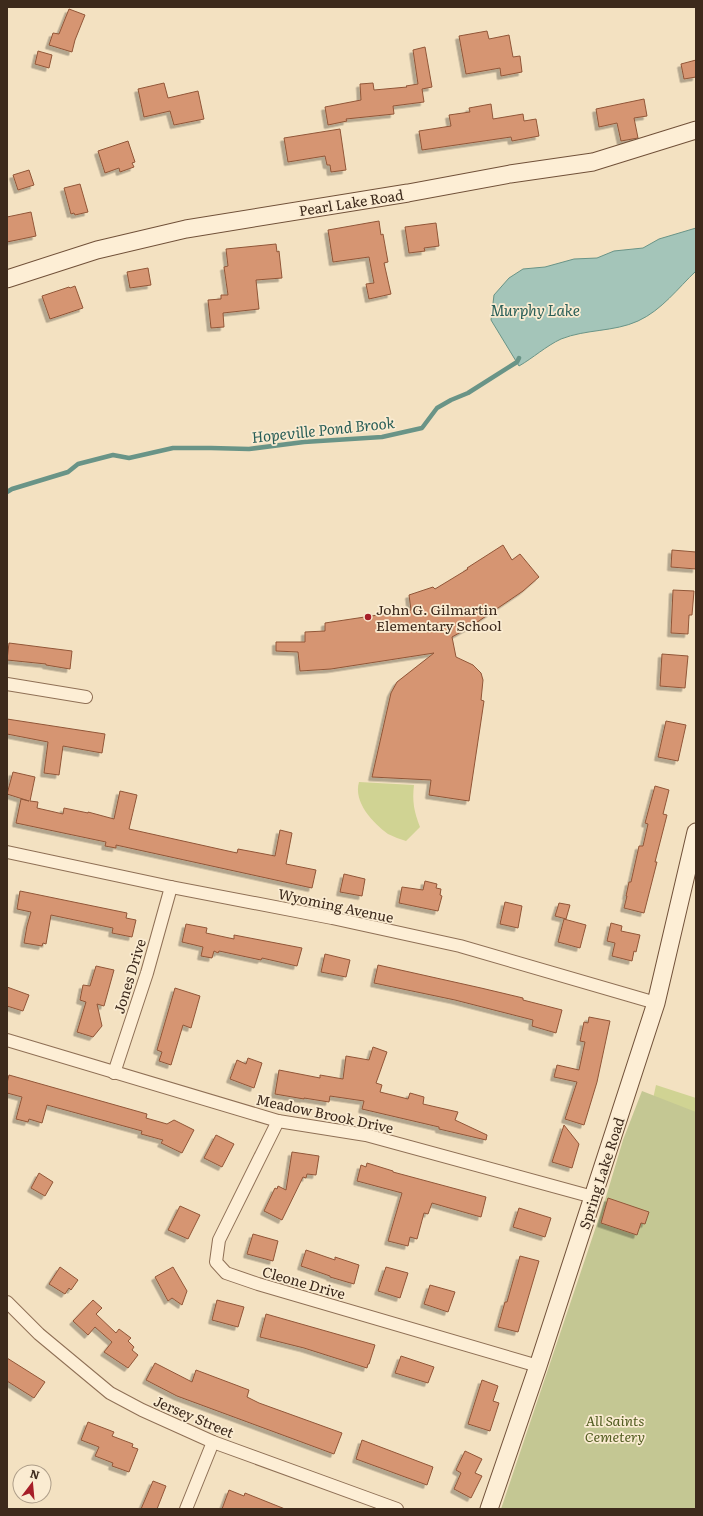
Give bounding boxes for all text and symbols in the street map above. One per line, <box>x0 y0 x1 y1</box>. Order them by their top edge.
street label: Pearl Lake Road <box>297 184 405 220</box>
water label: Murphy Lake <box>490 298 580 321</box>
water label: Hopeville Pond Brook <box>250 410 396 448</box>
place label: John G. Gilmartin Elementary School <box>376 599 502 635</box>
marker: John G. Gilmartin Elementary School <box>363 612 373 622</box>
street label: Wyoming Avenue <box>276 883 396 927</box>
street label: Jones Drive <box>108 936 150 1016</box>
street label: Meadow Brook Drive <box>255 1089 395 1137</box>
street label: Spring Lake Road <box>573 1114 629 1232</box>
street label: Cleone Drive <box>260 1261 348 1303</box>
street label: Jersey Street <box>151 1390 237 1442</box>
park label: All Saints Cemetery <box>585 1410 645 1446</box>
north arrow <box>12 1464 52 1504</box>
text: N <box>28 1464 42 1482</box>

